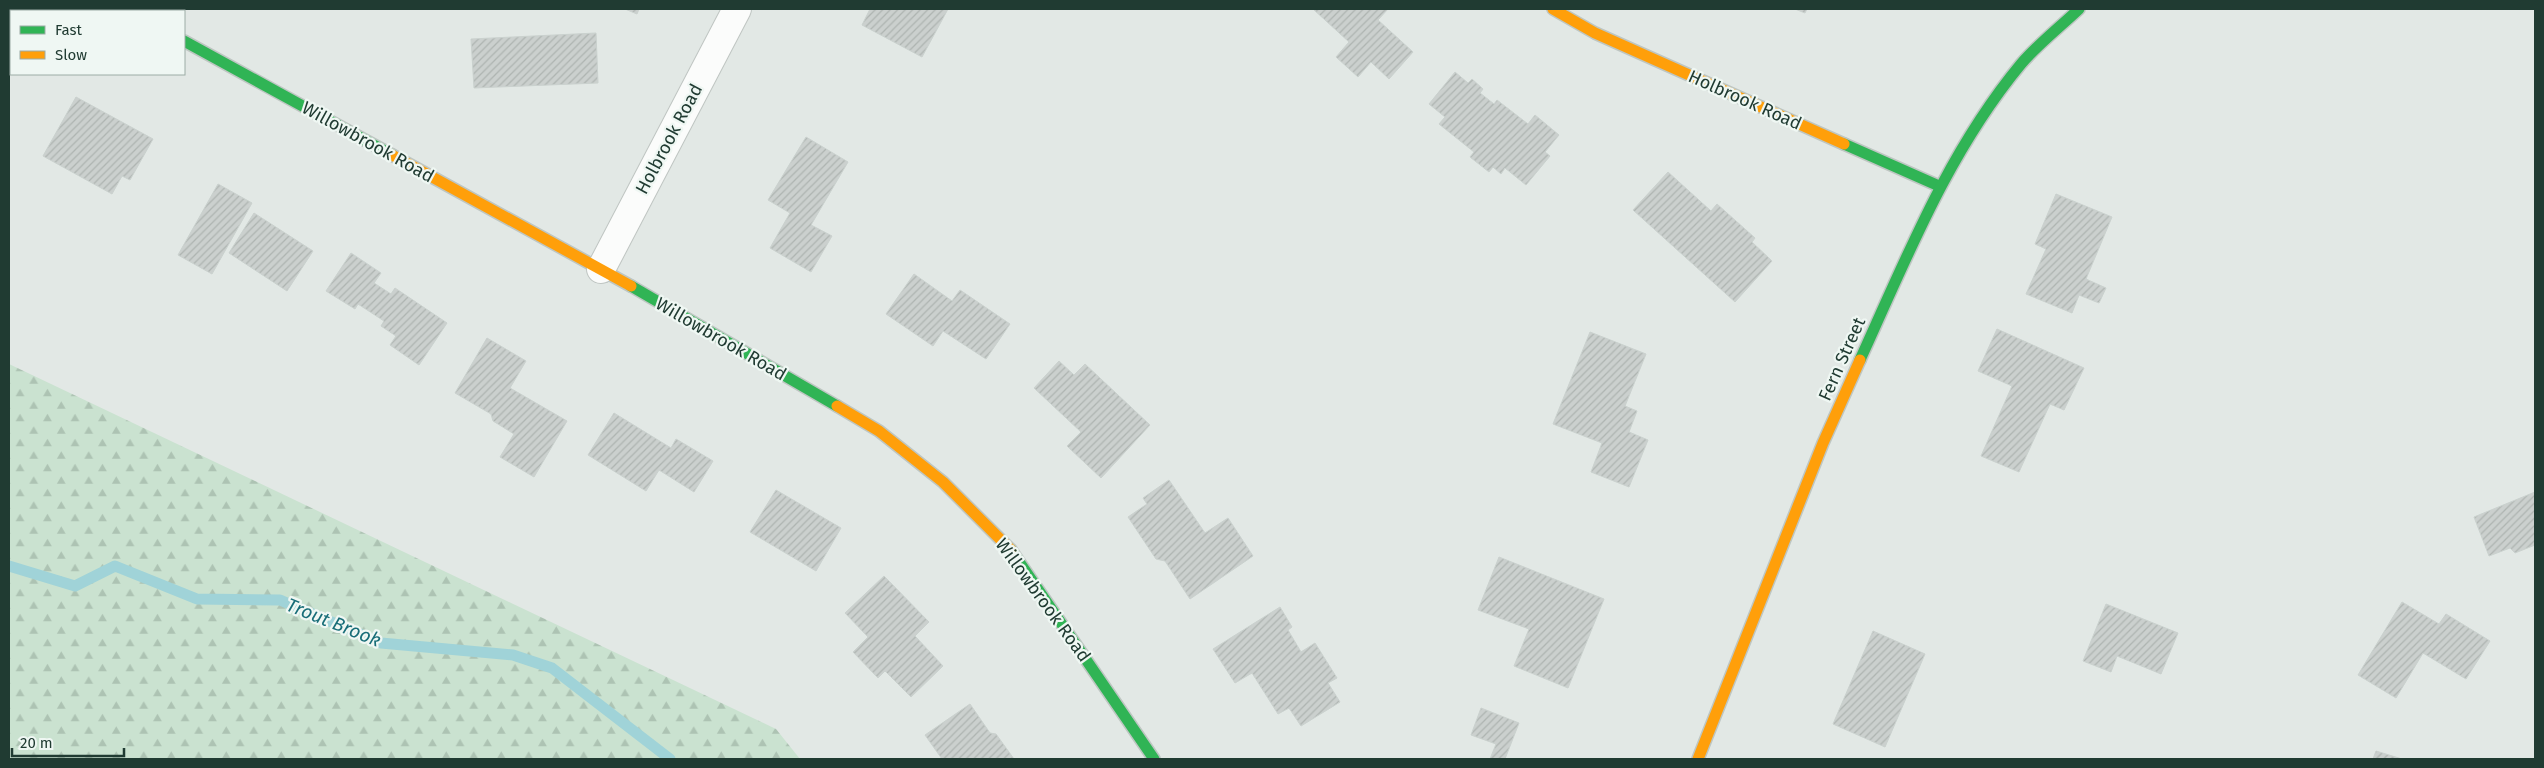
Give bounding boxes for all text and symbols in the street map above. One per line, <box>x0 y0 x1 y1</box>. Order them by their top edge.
legend <box>10 10 185 75</box>
text: Fast <box>55 21 82 39</box>
text: Slow <box>55 46 87 64</box>
street label: Holbrook Road <box>1685 65 1805 135</box>
street label: Holbrook Road <box>631 80 707 198</box>
street label: Willowbrook Road <box>298 97 438 187</box>
street label: Willowbrook Road <box>652 293 790 385</box>
street label: Fern Street <box>1814 313 1870 404</box>
street label: Willowbrook Road <box>991 534 1095 666</box>
water label: Trout Brook <box>283 593 384 652</box>
scale bar <box>12 726 125 758</box>
text: 20 m <box>20 734 53 752</box>

